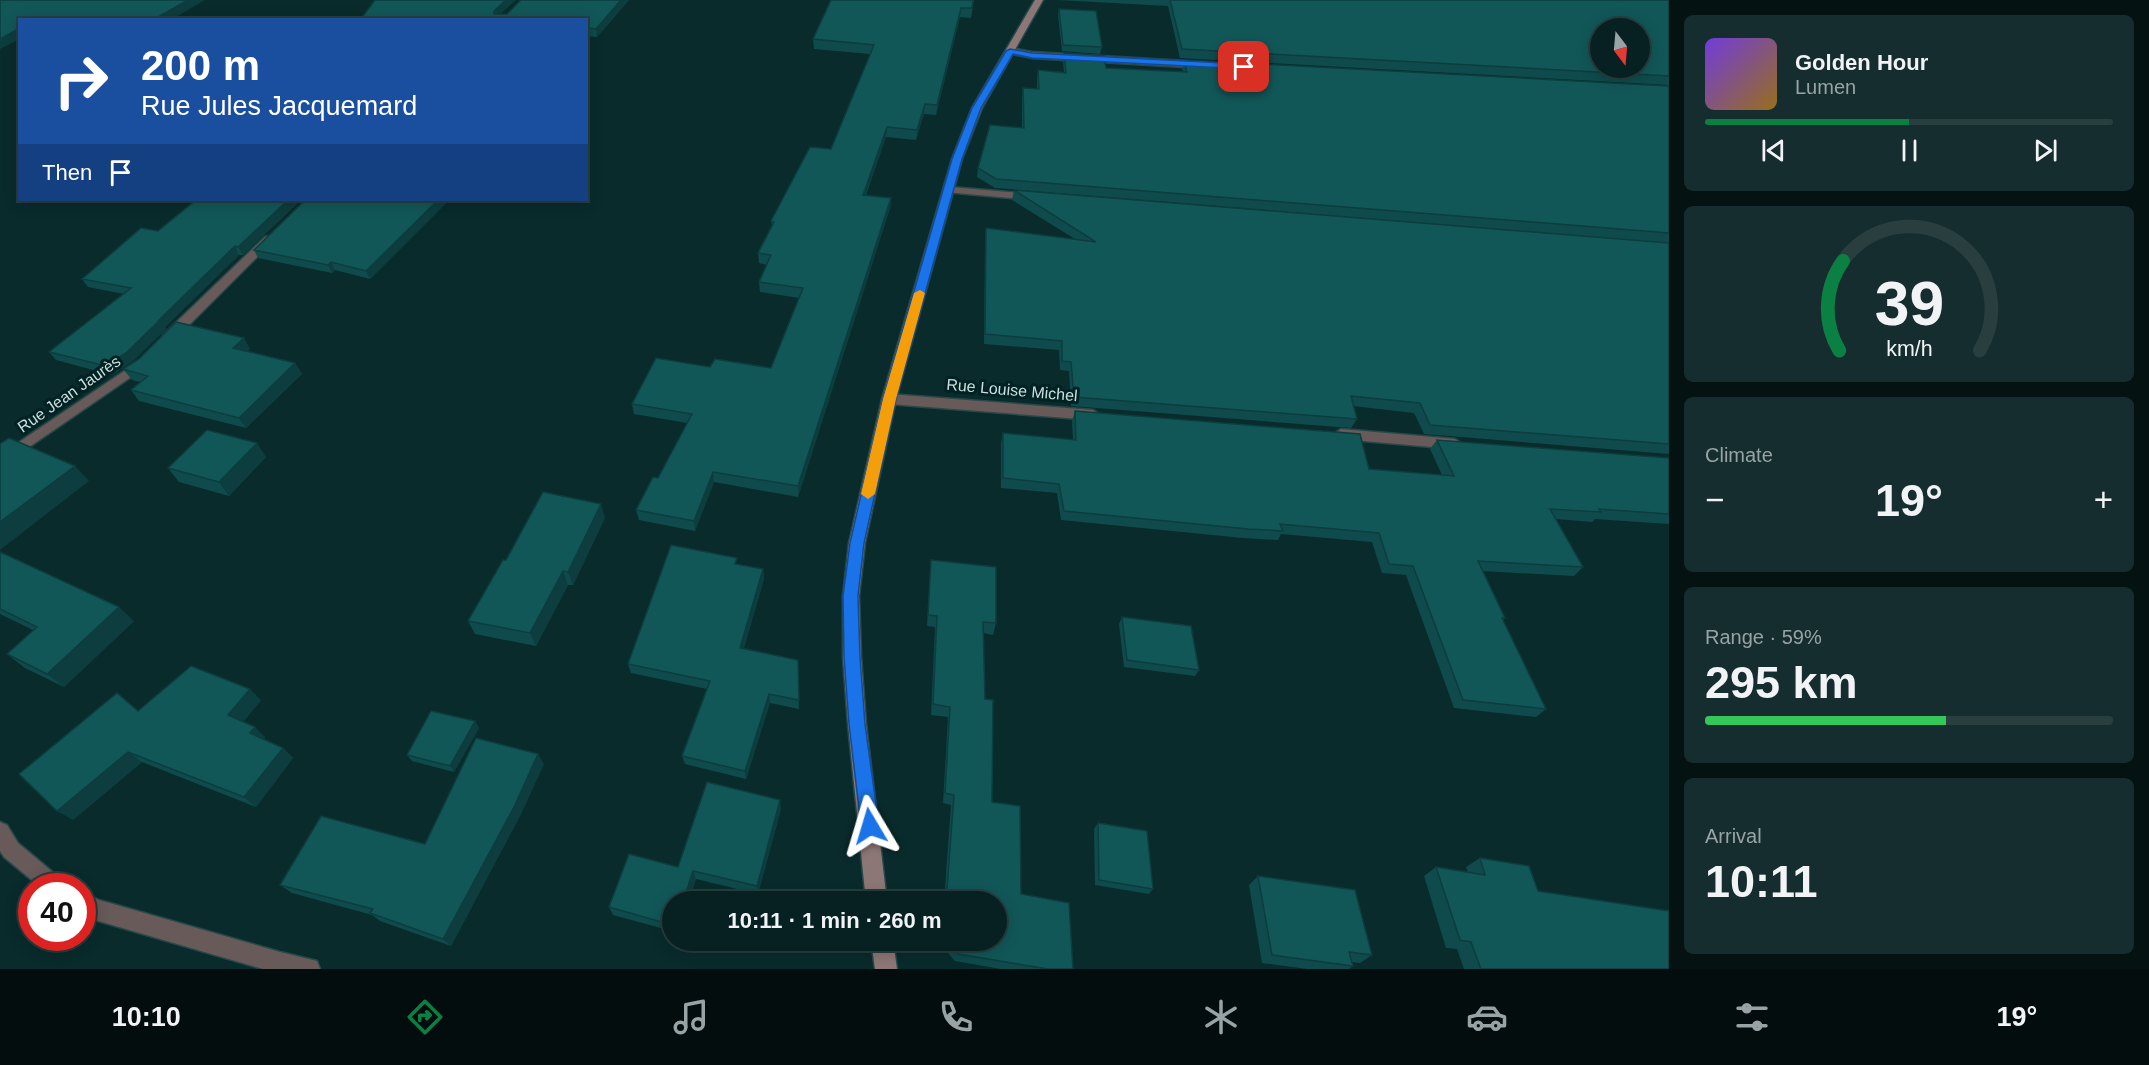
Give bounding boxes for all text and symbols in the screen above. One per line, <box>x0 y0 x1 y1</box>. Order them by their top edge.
north arrow <box>1590 18 1650 78</box>
map controls <box>1590 18 1650 78</box>
pin <box>1218 41 1269 92</box>
icon: right <box>42 42 120 120</box>
text: 200 m <box>141 42 260 89</box>
icon: arrive <box>1227 50 1260 83</box>
text: Golden Hour <box>1795 50 1928 75</box>
text: Lumen <box>1795 76 1856 98</box>
text: Rue Jules Jacquemard <box>141 91 417 121</box>
icon: previous <box>1757 134 1790 167</box>
icon: pause <box>1893 134 1926 167</box>
icon: next <box>2029 134 2062 167</box>
icon: arrive <box>104 156 137 189</box>
text: Then <box>42 160 92 185</box>
text: 39 <box>1874 269 1944 338</box>
text: km/h <box>1886 337 1932 361</box>
street label: Rue Jean Jaurès <box>15 352 123 436</box>
street label: Rue Louise Michel <box>946 376 1078 404</box>
text: Climate <box>1705 444 1773 466</box>
text: 19° <box>1875 475 1943 526</box>
text: − <box>1705 481 1724 518</box>
text: + <box>2094 481 2113 518</box>
text: Range · 59% <box>1705 626 1822 648</box>
text: 295 km <box>1705 657 1858 708</box>
position arrow <box>838 794 902 858</box>
text: Arrival <box>1705 825 1762 847</box>
text: 10:11 <box>1705 856 1818 907</box>
speed limit sign: 40 <box>18 873 96 951</box>
text: 10:11 · 1 min · 260 m <box>728 908 942 933</box>
icon: directions <box>404 996 446 1038</box>
icon: music <box>670 996 712 1038</box>
icon: phone <box>935 996 977 1038</box>
icon: climate <box>1200 996 1242 1038</box>
icon: car <box>1466 996 1508 1038</box>
icon: filters <box>1731 996 1773 1038</box>
text: 10:10 <box>112 1002 181 1032</box>
text: 19° <box>1996 1002 2037 1032</box>

